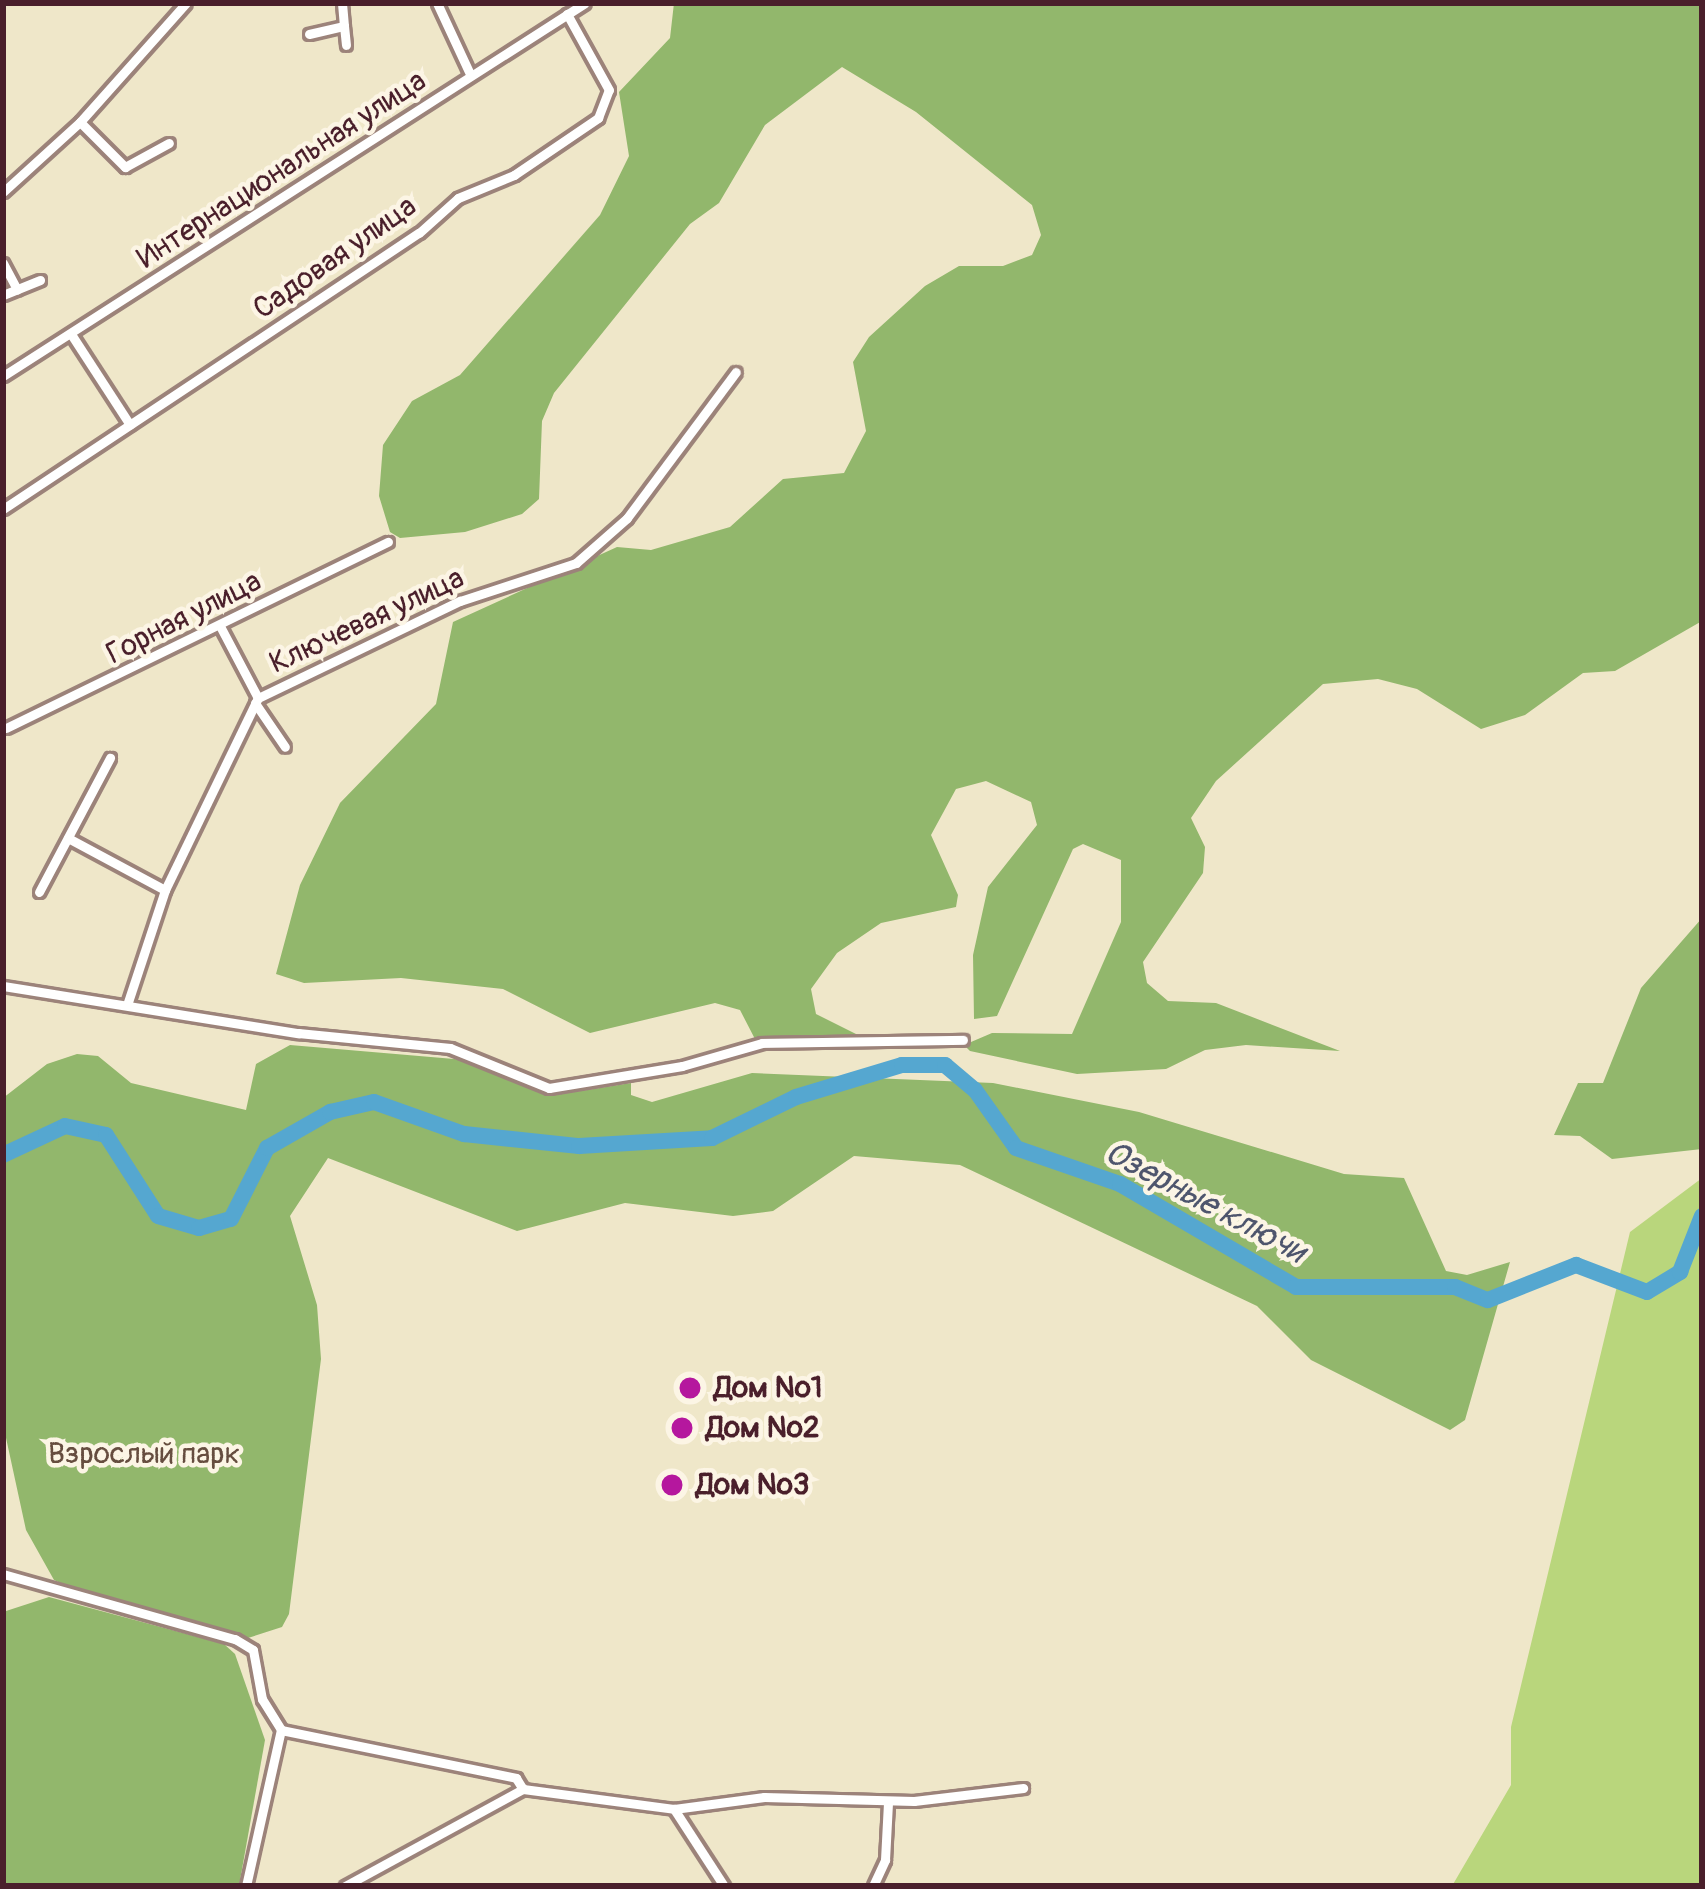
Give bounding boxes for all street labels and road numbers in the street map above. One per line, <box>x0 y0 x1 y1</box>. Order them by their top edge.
street label: Интернациональная улица <box>131 63 433 277</box>
street label: Садовая улица <box>247 189 423 327</box>
street label: Ключевая улица <box>264 560 470 682</box>
street label: Горная улица <box>101 564 267 672</box>

